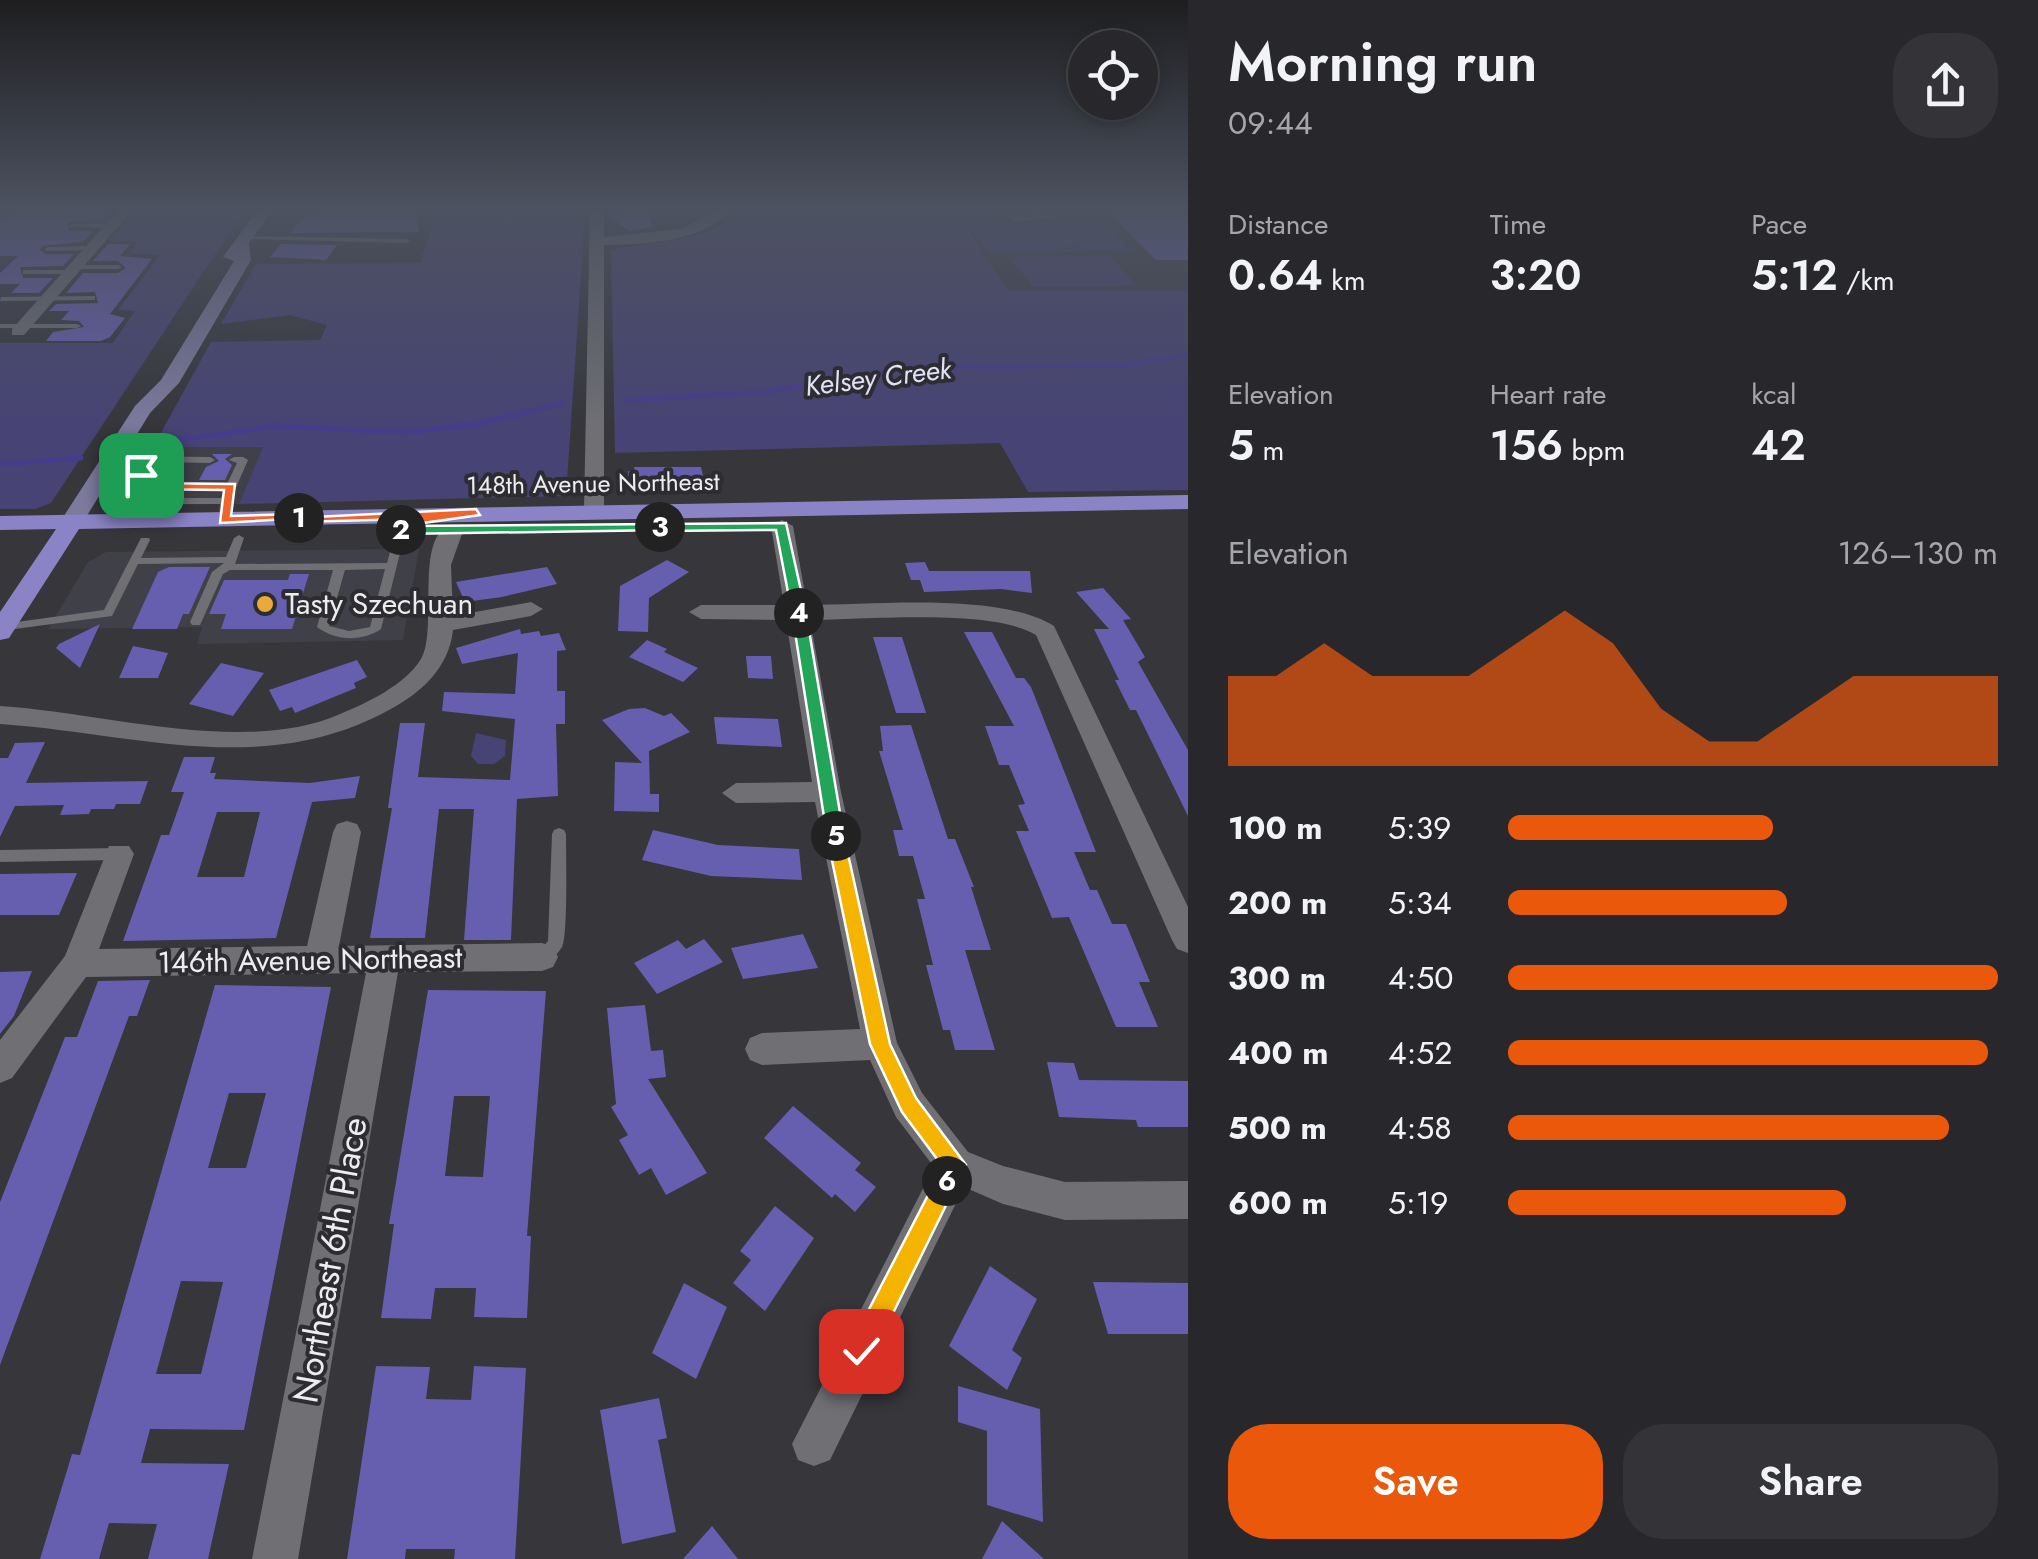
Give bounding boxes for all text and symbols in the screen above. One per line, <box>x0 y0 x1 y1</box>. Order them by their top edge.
text: Morning run <box>1228 22 1538 102</box>
map controls <box>1068 30 1158 120</box>
button: locate <box>1068 30 1158 120</box>
button: share <box>1893 33 1998 138</box>
text: 09:44 <box>1228 100 1313 146</box>
text: Distance <box>1228 204 1328 245</box>
text: Time <box>1490 204 1546 245</box>
text: Pace <box>1751 204 1807 245</box>
text: 0.64 <box>1228 245 1323 306</box>
text: 3:20 <box>1490 245 1581 306</box>
text: 5:12 <box>1751 245 1838 306</box>
text: km <box>1323 260 1365 301</box>
text: /km <box>1838 260 1895 301</box>
water label: Kelsey Creek <box>803 348 955 407</box>
text: Elevation <box>1228 374 1334 415</box>
text: Heart rate <box>1490 374 1607 415</box>
text: kcal <box>1751 374 1797 415</box>
text: 5 <box>1228 415 1254 476</box>
text: 156 <box>1490 415 1563 476</box>
text: 42 <box>1751 415 1806 476</box>
text: m <box>1254 430 1284 471</box>
text: bpm <box>1563 430 1625 471</box>
pin <box>99 433 184 518</box>
icon: arrive <box>114 448 169 503</box>
street label: 148th Avenue Northeast <box>466 463 720 503</box>
pin: 1 <box>274 493 324 543</box>
text: 1 <box>292 497 306 538</box>
pin: 3 <box>635 502 685 552</box>
pin: 2 <box>376 505 426 555</box>
text: 3 <box>651 506 669 547</box>
text: 2 <box>392 509 410 550</box>
text: Elevation <box>1228 530 1349 576</box>
text: 126–130 m <box>1838 530 1998 576</box>
place label: Tasty Szechuan <box>285 582 473 625</box>
pin: 4 <box>774 588 824 638</box>
text: 4 <box>789 592 809 633</box>
marker: Tasty Szechuan <box>254 593 276 615</box>
text: 100 m <box>1228 805 1323 851</box>
text: 5:39 <box>1388 805 1452 851</box>
pin: 5 <box>811 811 861 861</box>
text: 5 <box>827 815 845 856</box>
text: 200 m <box>1228 880 1327 926</box>
text: 5:34 <box>1388 880 1452 926</box>
street label: 146th Avenue Northeast <box>157 935 463 984</box>
text: 300 m <box>1228 955 1326 1001</box>
text: 4:50 <box>1388 955 1454 1001</box>
text: 400 m <box>1228 1030 1329 1076</box>
text: 4:52 <box>1388 1030 1453 1076</box>
text: 500 m <box>1228 1105 1327 1151</box>
text: 4:58 <box>1388 1105 1452 1151</box>
street label: Northeast 6th Place <box>280 1113 380 1407</box>
pin: 6 <box>922 1156 972 1206</box>
text: 6 <box>938 1160 956 1201</box>
text: 600 m <box>1228 1180 1328 1226</box>
text: 5:19 <box>1388 1180 1448 1226</box>
pin <box>819 1309 904 1394</box>
icon: check <box>834 1324 889 1379</box>
button: Save <box>1228 1424 1603 1539</box>
button: Share <box>1623 1424 1998 1539</box>

